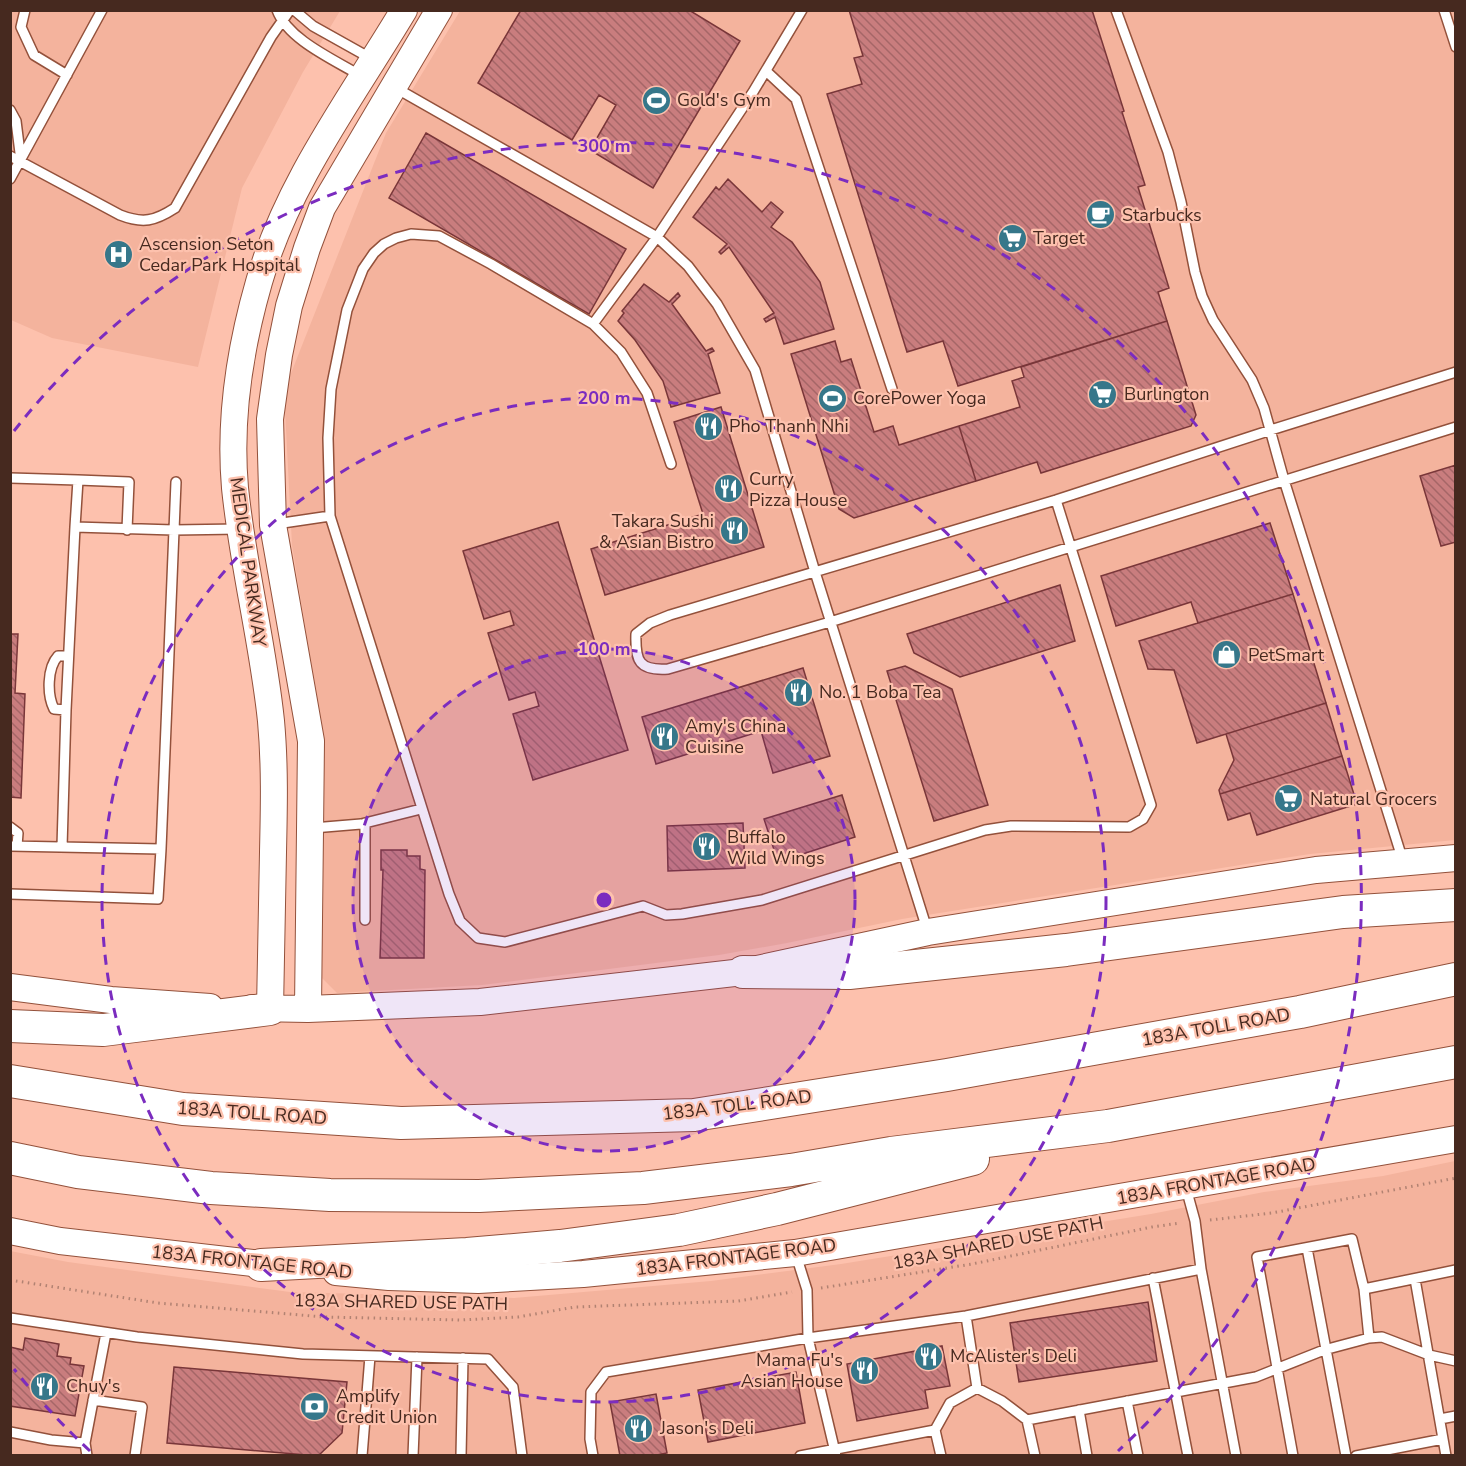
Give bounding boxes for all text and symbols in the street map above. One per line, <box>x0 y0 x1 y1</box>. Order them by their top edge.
sports icon: Gold's Gym <box>640 84 672 116</box>
place label: Gold's Gym <box>677 88 771 112</box>
text: 300 m <box>577 134 631 158</box>
cafe icon: Starbucks <box>1085 199 1117 231</box>
place label: Starbucks <box>1122 203 1202 227</box>
supermarket icon: Target <box>996 222 1028 254</box>
place label: Target <box>1033 226 1085 250</box>
place label: Ascension Seton Cedar Park Hospital <box>139 232 301 277</box>
hospital icon: Ascension Seton Cedar Park Hospital <box>102 238 134 270</box>
supermarket icon: Burlington <box>1087 378 1119 410</box>
sports icon: CorePower Yoga <box>816 382 848 414</box>
place label: Burlington <box>1124 382 1209 406</box>
text: 200 m <box>577 386 631 410</box>
place label: CorePower Yoga <box>853 386 986 410</box>
restaurant icon: Pho Thanh Nhi <box>692 410 724 442</box>
place label: Pho Thanh Nhi <box>729 414 849 438</box>
place label: Curry Pizza House <box>749 467 847 512</box>
restaurant icon: Curry Pizza House <box>712 473 744 505</box>
street label: MEDICAL PARKWAY <box>224 476 272 649</box>
place label: Takara Sushi & Asian Bistro <box>599 509 714 554</box>
restaurant icon: Takara Sushi & Asian Bistro <box>719 515 751 547</box>
text: 100 m <box>577 637 631 661</box>
shop icon: PetSmart <box>1211 639 1243 671</box>
place label: PetSmart <box>1248 643 1325 667</box>
restaurant icon: No. 1 Boba Tea <box>782 676 814 708</box>
place label: No. 1 Boba Tea <box>819 680 942 704</box>
place label: Amy's China Cuisine <box>685 714 786 759</box>
restaurant icon: Amy's China Cuisine <box>648 720 680 752</box>
supermarket icon: Natural Grocers <box>1273 783 1305 815</box>
place label: Natural Grocers <box>1310 787 1437 811</box>
place label: Buffalo Wild Wings <box>727 825 825 870</box>
restaurant icon: Buffalo Wild Wings <box>690 831 722 863</box>
centre of rings <box>594 890 614 910</box>
street label: 183A TOLL ROAD <box>1140 1002 1292 1052</box>
street label: 183A TOLL ROAD <box>661 1084 813 1126</box>
street label: 183A TOLL ROAD <box>176 1096 328 1130</box>
street label: 183A FRONTAGE ROAD <box>1115 1152 1317 1210</box>
street label: 183A SHARED USE PATH <box>891 1211 1105 1275</box>
street label: 183A FRONTAGE ROAD <box>634 1233 838 1281</box>
street label: 183A FRONTAGE ROAD <box>150 1240 354 1284</box>
street label: 183A SHARED USE PATH <box>294 1288 508 1316</box>
restaurant icon: McAlister's Deli <box>913 1340 945 1372</box>
place label: McAlister's Deli <box>950 1344 1077 1368</box>
place label: Mama Fu's Asian House <box>741 1348 843 1393</box>
restaurant icon: Mama Fu's Asian House <box>848 1354 880 1386</box>
restaurant icon: Chuy's <box>29 1370 61 1402</box>
place label: Chuy's <box>66 1374 120 1398</box>
place label: Amplify Credit Union <box>336 1384 437 1429</box>
bank icon: Amplify Credit Union <box>299 1390 331 1422</box>
restaurant icon: Jason's Deli <box>623 1412 655 1444</box>
place label: Jason's Deli <box>659 1416 754 1440</box>

